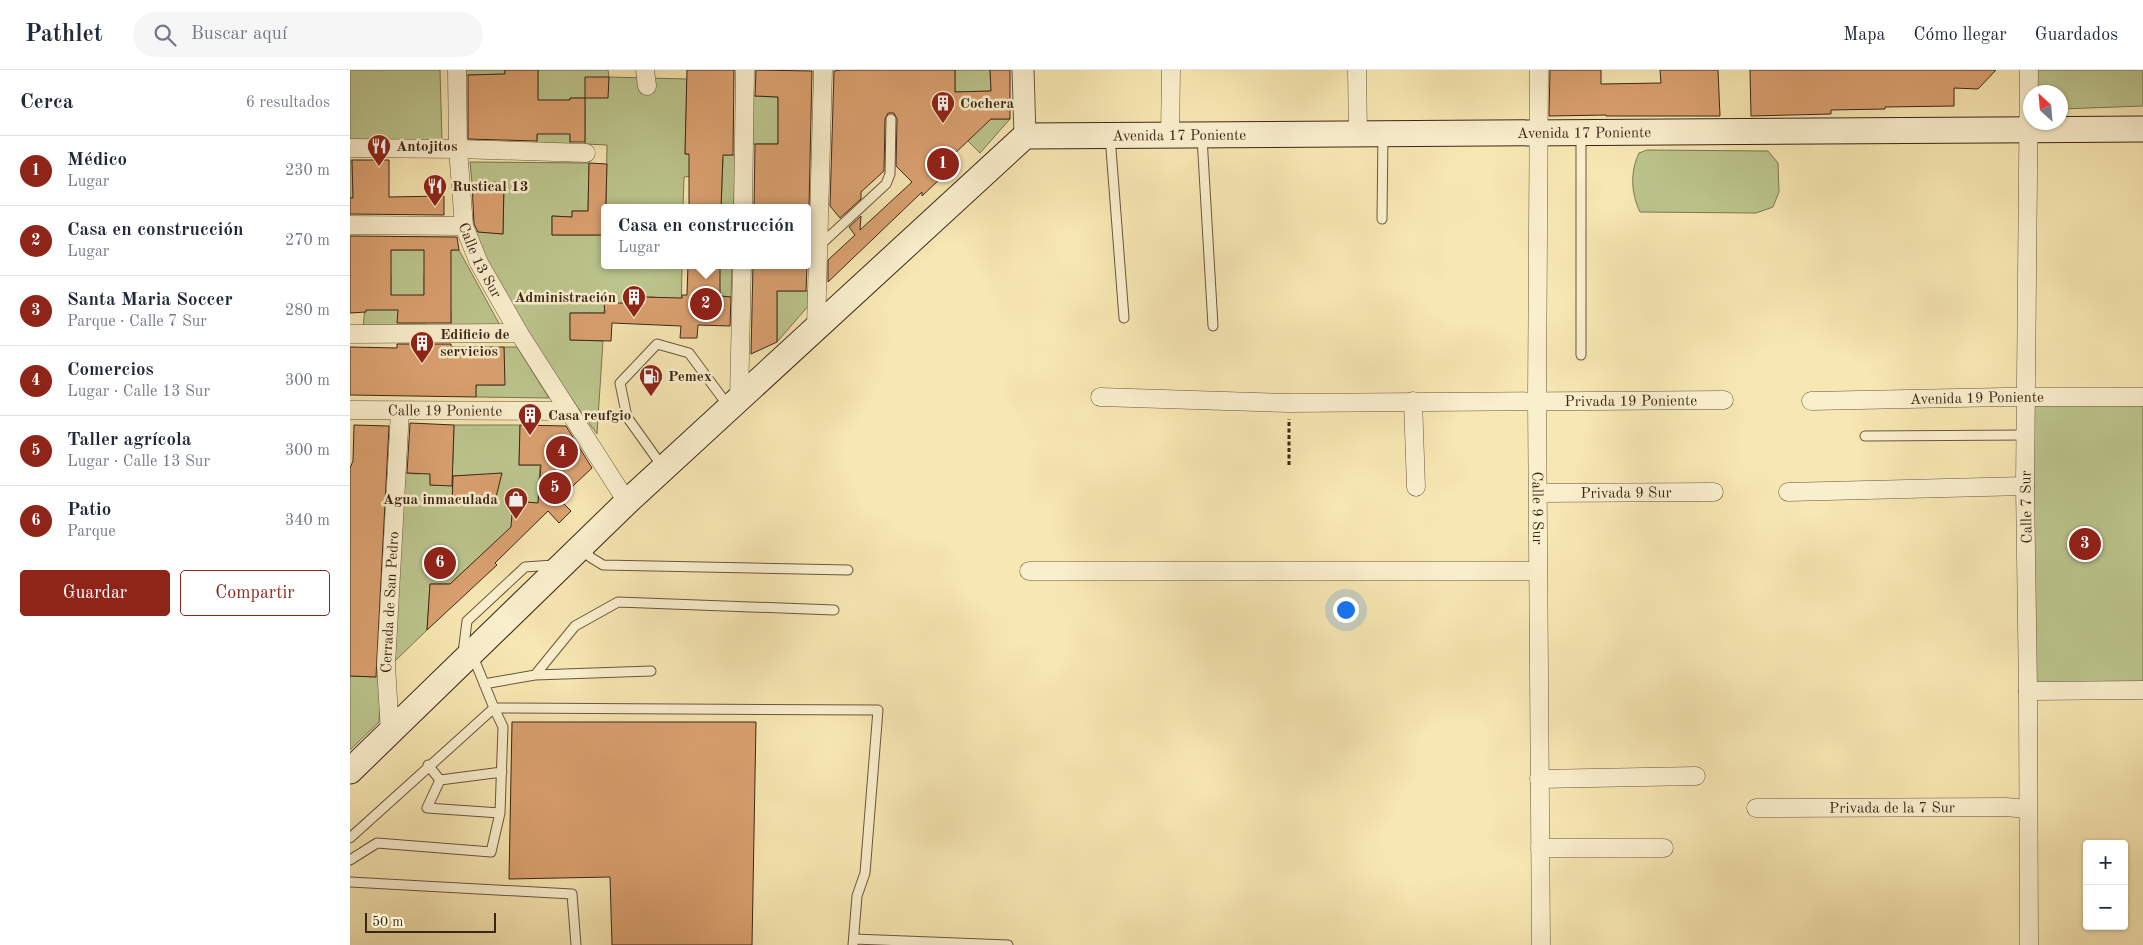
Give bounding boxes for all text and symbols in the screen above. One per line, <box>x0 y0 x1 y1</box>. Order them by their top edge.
search box <box>133 12 483 57</box>
icon: search <box>151 21 179 49</box>
text: Pathlet <box>25 23 103 47</box>
text: Buscar aquí <box>191 25 287 44</box>
text: Mapa <box>1843 26 1885 44</box>
text: Cómo llegar <box>1913 26 2007 44</box>
text: Guardados <box>2035 26 2118 44</box>
north arrow <box>2023 85 2068 130</box>
building icon: Cochera <box>930 90 956 124</box>
text: Cerca <box>20 92 73 113</box>
text: 6 resultados <box>246 95 330 111</box>
place label: Cochera <box>960 97 1014 112</box>
street label: Avenida 17 Poniente <box>1517 126 1651 142</box>
street label: Avenida 17 Poniente <box>1112 129 1246 144</box>
restaurant icon: Antojitos <box>366 133 392 167</box>
place label: Antojitos <box>396 140 457 155</box>
pin: 1 <box>927 145 959 183</box>
text: Médico <box>67 151 127 170</box>
text: 1 <box>31 163 41 179</box>
text: 230 m <box>285 163 330 179</box>
restaurant icon: Rustical 13 <box>422 173 448 207</box>
text: Lugar <box>67 174 109 190</box>
place label: Rustical 13 <box>452 180 528 195</box>
popup <box>601 204 811 269</box>
text: Casa en construcción <box>618 217 794 236</box>
text: Casa en construcción <box>67 221 244 240</box>
street label: Calle 13 Sur <box>454 221 503 301</box>
text: 2 <box>31 233 41 249</box>
text: 270 m <box>285 233 330 249</box>
text: Lugar <box>618 240 660 256</box>
text: Lugar <box>67 244 109 260</box>
building icon: Administración <box>621 284 647 318</box>
pin: 2 <box>690 285 722 323</box>
text: Santa Maria Soccer <box>67 291 233 310</box>
place label: Administración <box>515 291 616 306</box>
text: 3 <box>31 303 41 319</box>
text: 280 m <box>285 303 330 319</box>
text: Parque · Calle 7 Sur <box>67 314 207 330</box>
place label: Edificio de servicios <box>440 328 510 360</box>
building icon: Edificio de servicios <box>409 330 435 364</box>
text: Comercios <box>67 361 154 380</box>
fuel station icon: Pemex <box>638 363 664 397</box>
place label: Pemex <box>668 370 712 385</box>
text: 4 <box>31 373 41 389</box>
text: 300 m <box>285 373 330 389</box>
text: Lugar · Calle 13 Sur <box>67 384 210 400</box>
street label: Avenida 19 Poniente <box>1910 391 2044 408</box>
street label: Privada 19 Poniente <box>1565 394 1697 410</box>
building icon: Casa reufgio <box>517 402 543 436</box>
street label: Calle 19 Poniente <box>388 404 502 420</box>
place label: Casa reufgio <box>548 409 631 424</box>
text: Taller agrícola <box>67 431 192 450</box>
pin: 4 <box>546 433 578 471</box>
text: 5 <box>31 443 41 459</box>
text: 300 m <box>285 443 330 459</box>
text: Lugar · Calle 13 Sur <box>67 454 210 470</box>
pin: 5 <box>539 469 571 507</box>
street label: Calle 7 Sur <box>2019 470 2036 544</box>
street label: Calle 9 Sur <box>1529 471 1544 545</box>
shop icon: Agua inmaculada <box>503 486 529 520</box>
street label: Privada 9 Sur <box>1580 486 1672 502</box>
place label: Agua inmaculada <box>383 493 498 508</box>
text: Patio <box>67 501 111 520</box>
text: 6 <box>31 513 41 529</box>
text: 340 m <box>285 513 330 529</box>
text: Parque <box>67 524 116 540</box>
pin: 3 <box>2069 525 2101 563</box>
street label: Cerrada de San Pedro <box>380 531 402 673</box>
pin: 6 <box>424 544 456 582</box>
button: Guardar <box>20 570 170 616</box>
button: Compartir <box>180 570 330 616</box>
your location <box>1333 597 1359 623</box>
street label: Privada de la 7 Sur <box>1829 801 1955 817</box>
map controls <box>2083 840 2128 930</box>
button: + <box>2083 840 2128 885</box>
button: − <box>2083 885 2128 930</box>
scale bar <box>365 910 496 933</box>
text: 50 m <box>372 915 403 929</box>

